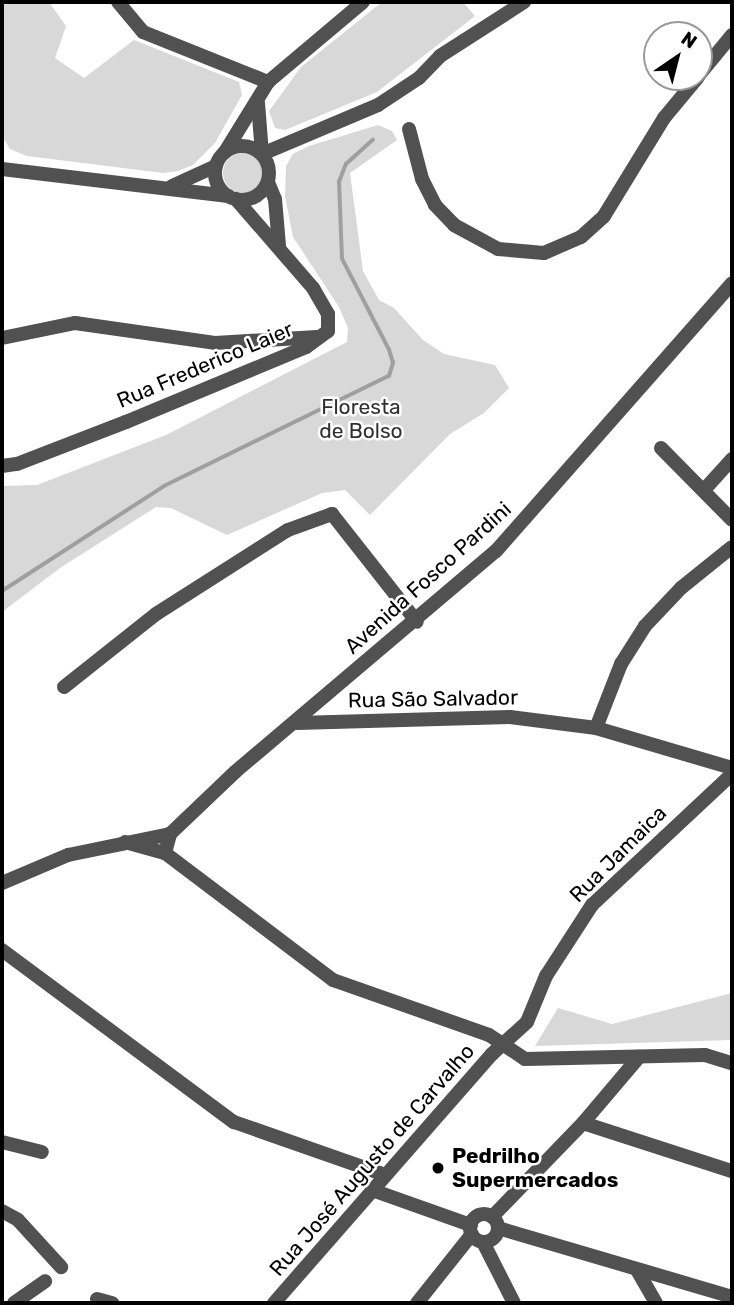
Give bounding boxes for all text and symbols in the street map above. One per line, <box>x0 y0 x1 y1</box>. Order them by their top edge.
north arrow <box>643 21 713 91</box>
text: N <box>677 27 701 53</box>
street label: Rua Frederico Laier <box>113 316 297 414</box>
park label: Floresta de Bolso <box>319 394 403 444</box>
street label: Avenida Fosco Pardini <box>340 497 516 659</box>
street label: Rua São Salvador <box>348 685 518 713</box>
street label: Rua Jamaica <box>564 800 672 908</box>
street label: Rua José Augusto de Carvalho <box>264 1039 480 1281</box>
place label: Pedrilho Supermercados <box>452 1143 618 1193</box>
marker: Pedrilho Supermercados <box>430 1160 446 1176</box>

